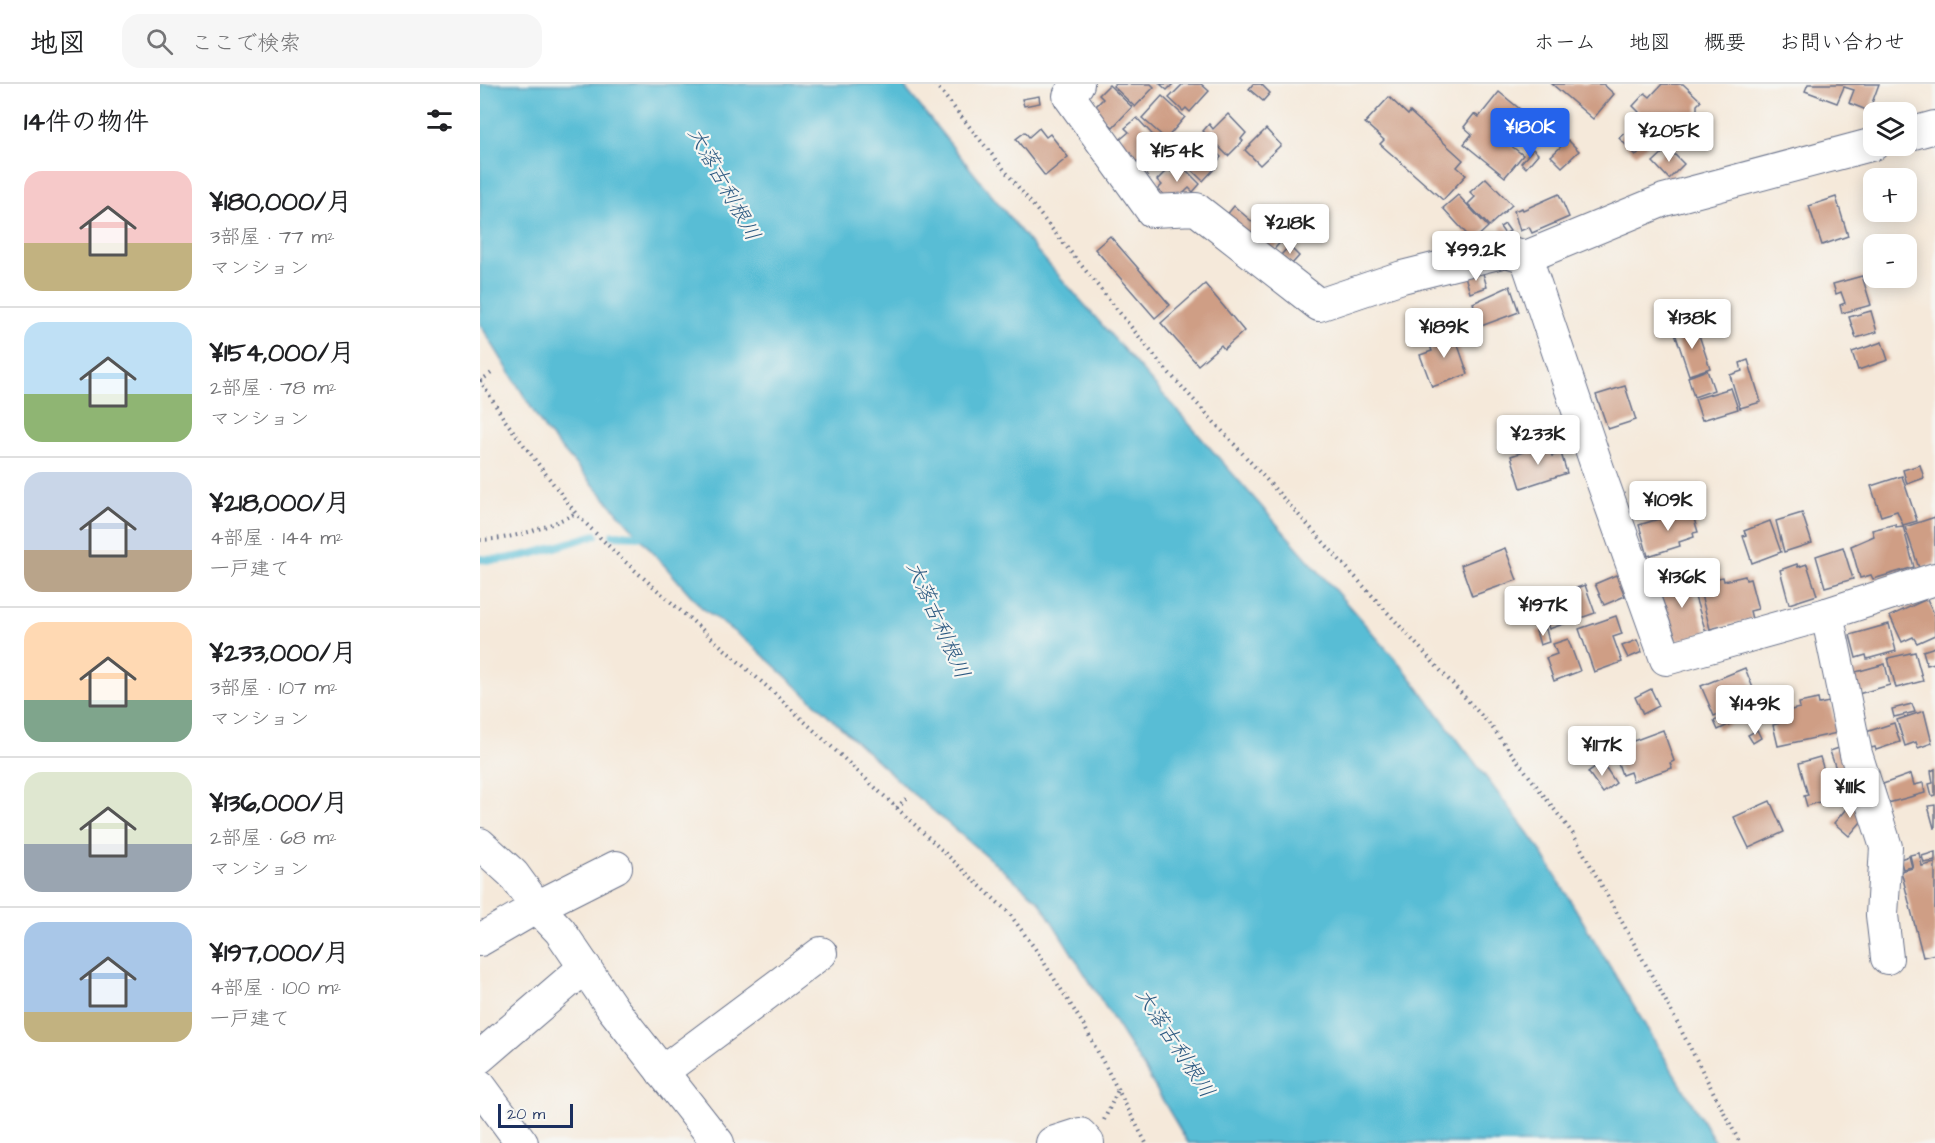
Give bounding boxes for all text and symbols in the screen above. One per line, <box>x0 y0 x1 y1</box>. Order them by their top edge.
search box <box>122 14 542 68</box>
text: 地図 <box>30 24 86 63</box>
icon: search <box>143 25 176 58</box>
text: ここで検索 <box>191 28 301 59</box>
text: ホーム <box>1534 28 1596 57</box>
text: 地図 <box>1629 28 1671 57</box>
text: 概要 <box>1704 28 1746 57</box>
text: お問い合わせ <box>1779 28 1905 57</box>
map controls <box>1863 102 1917 288</box>
button: layers <box>1863 102 1917 156</box>
text: 14件の物件 <box>24 104 149 140</box>
icon: filters <box>423 104 456 137</box>
pin: ¥180K <box>1488 108 1572 159</box>
pin: ¥205K <box>1627 112 1711 163</box>
text: ¥180K <box>1505 113 1555 141</box>
text: ¥205K <box>1638 117 1700 145</box>
water label: 大落古利根川 <box>681 122 767 246</box>
pin: ¥154K <box>1135 132 1219 183</box>
text: ¥154K <box>1150 137 1204 165</box>
button: + <box>1863 168 1917 222</box>
text: ¥180,000/月 <box>210 184 352 220</box>
icon: home <box>72 195 144 267</box>
pin: ¥218K <box>1248 204 1332 255</box>
text: ¥218K <box>1265 209 1315 237</box>
text: 3部屋 · 77 m² <box>210 223 335 251</box>
pin: ¥99.2K <box>1427 231 1525 282</box>
button: − <box>1863 234 1917 288</box>
text: ¥99.2K <box>1446 236 1506 264</box>
text: マンション <box>210 254 309 282</box>
pin: ¥138K <box>1650 299 1734 350</box>
text: ¥138K <box>1668 304 1716 332</box>
pin: ¥189K <box>1402 308 1486 359</box>
text: ¥189K <box>1419 313 1469 341</box>
text: ¥154,000/月 <box>210 335 355 371</box>
icon: home <box>72 346 144 418</box>
text: 2部屋 · 78 m² <box>210 374 337 402</box>
text: マンション <box>210 405 309 433</box>
pin: ¥233K <box>1496 415 1580 466</box>
text: ¥233K <box>1511 420 1565 448</box>
pin: ¥109K <box>1626 481 1710 532</box>
text: ¥218,000/月 <box>210 485 351 521</box>
text: ¥109K <box>1643 486 1693 514</box>
icon: home <box>72 496 144 568</box>
text: 4部屋 · 144 m² <box>210 524 343 552</box>
text: 一戸建て <box>210 555 290 583</box>
water label: 大落古利根川 <box>899 557 977 683</box>
pin: ¥136K <box>1640 558 1724 609</box>
text: ¥136K <box>1658 563 1706 591</box>
pin: ¥197K <box>1501 586 1585 637</box>
text: ¥197K <box>1518 591 1568 619</box>
text: ¥233,000/月 <box>210 635 357 671</box>
icon: home <box>72 646 144 718</box>
text: 3部屋 · 107 m² <box>210 674 338 702</box>
pin: ¥149K <box>1713 685 1797 736</box>
text: ¥149K <box>1730 690 1780 718</box>
text: マンション <box>210 705 309 733</box>
pin: ¥117K <box>1560 726 1644 777</box>
text: ¥117K <box>1582 731 1622 759</box>
pin: ¥111K <box>1808 768 1892 819</box>
text: ¥111K <box>1835 773 1865 801</box>
text: ¥136,000/月 <box>210 785 348 821</box>
icon: home <box>72 796 144 868</box>
text: 2部屋 · 68 m² <box>210 824 337 852</box>
text: マンション <box>210 855 309 883</box>
text: ¥197,000/月 <box>210 935 350 971</box>
icon: home <box>72 946 144 1018</box>
text: 4部屋 · 100 m² <box>210 974 341 1002</box>
water label: 大落古利根川 <box>1129 982 1221 1104</box>
text: 一戸建て <box>210 1005 290 1033</box>
scale bar <box>498 1101 573 1128</box>
text: 20 m <box>507 1103 545 1125</box>

